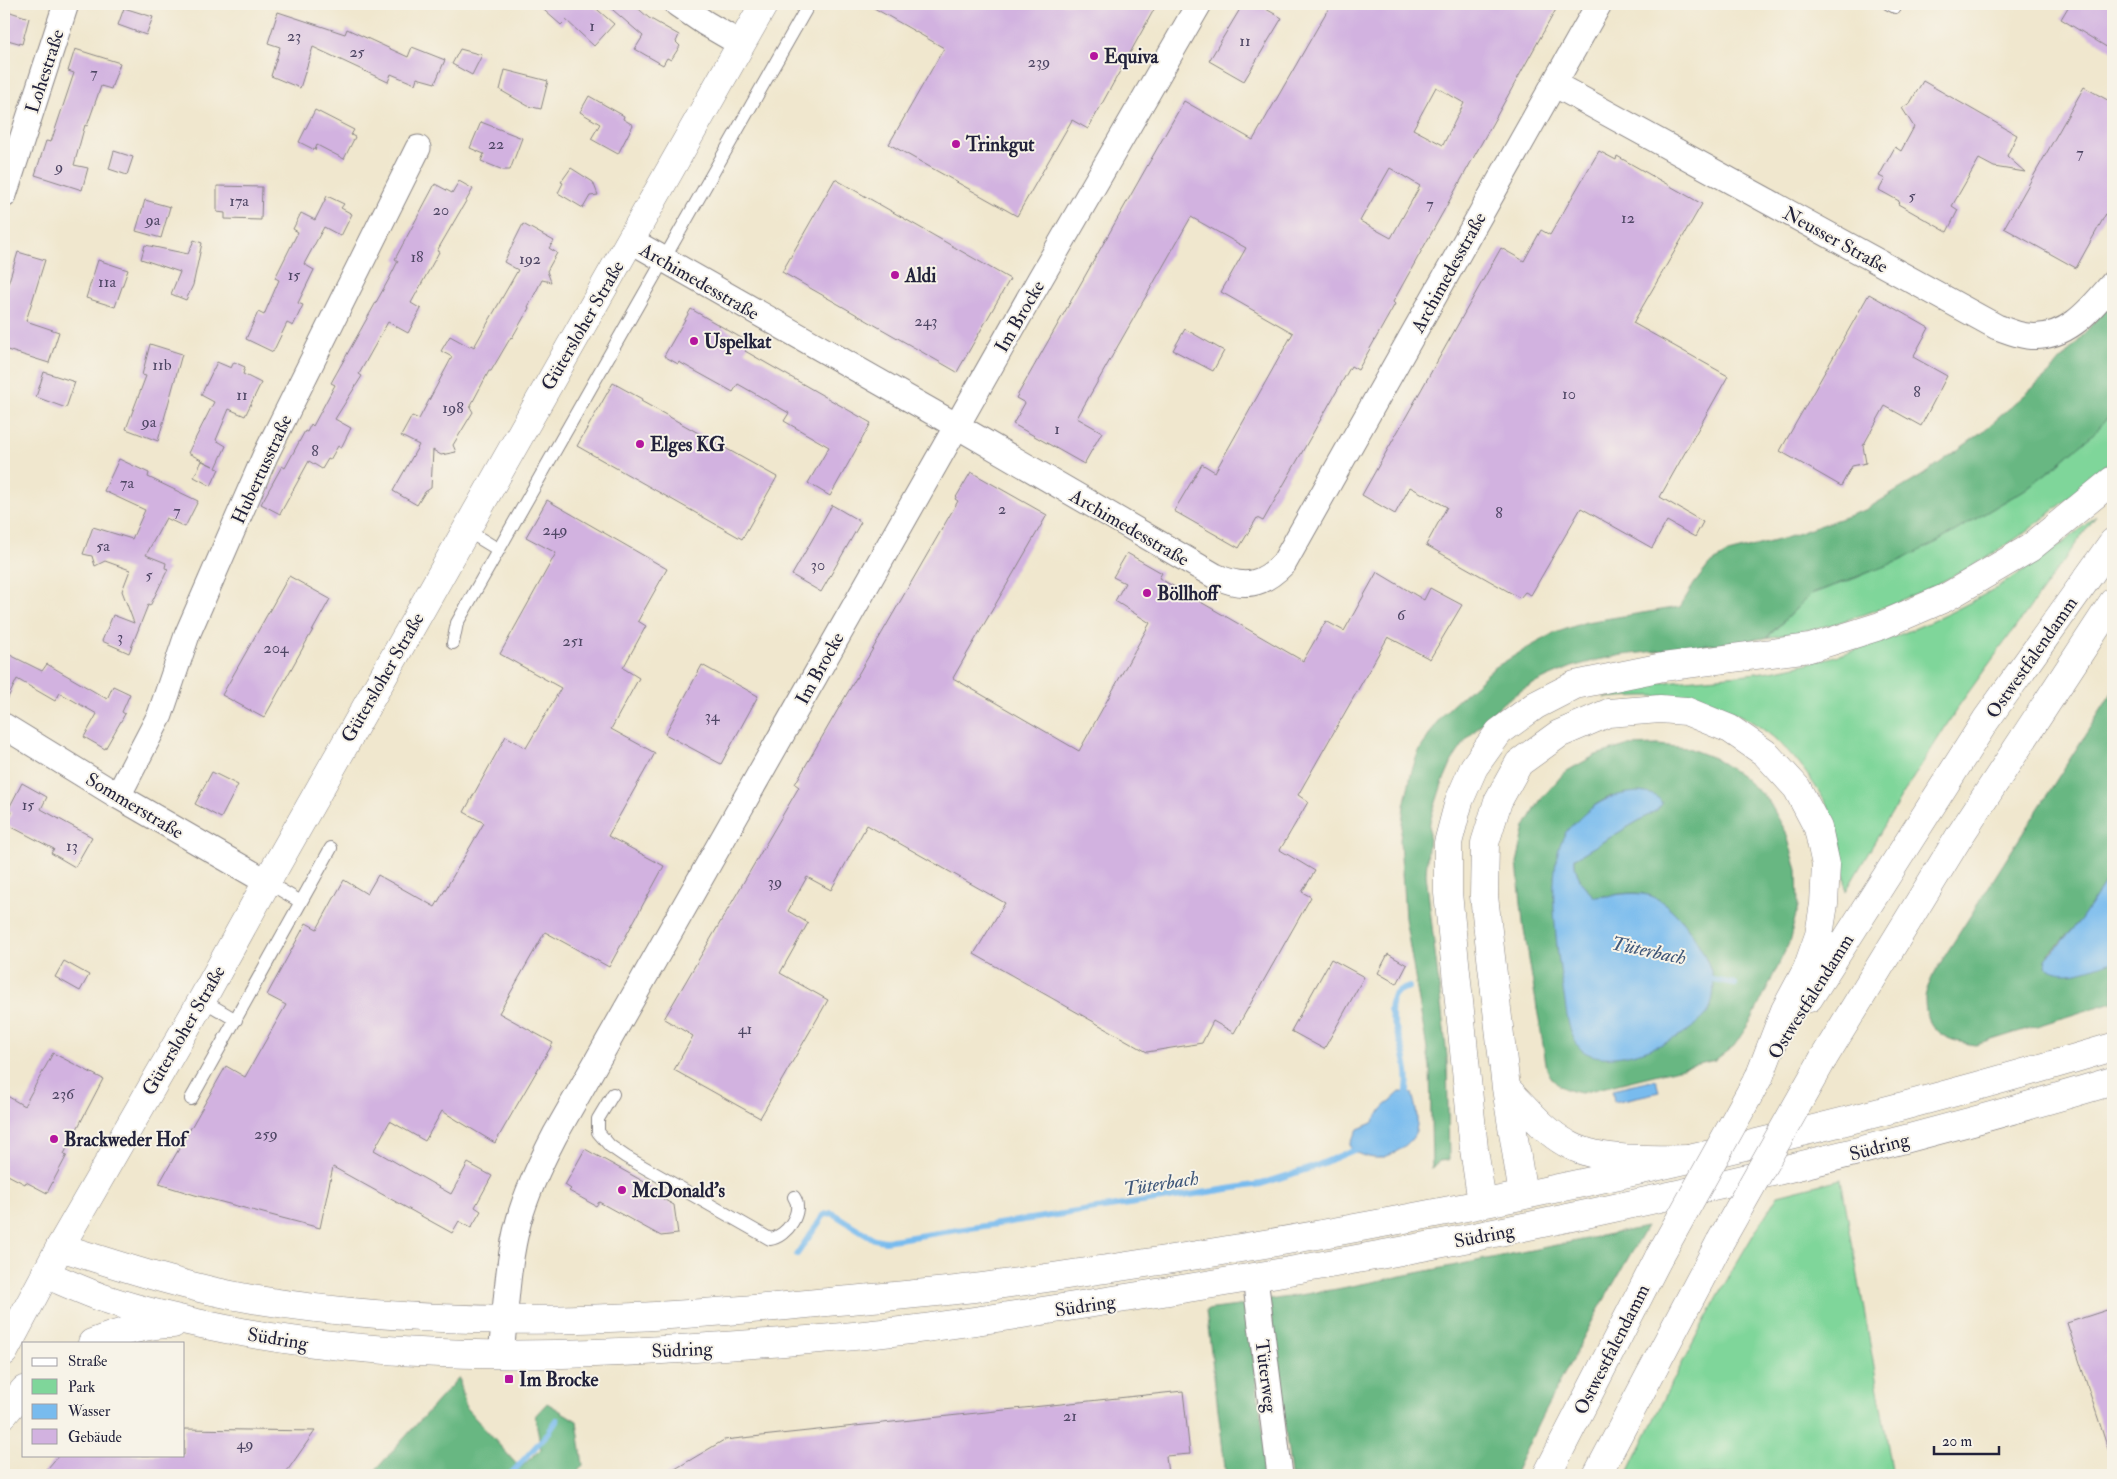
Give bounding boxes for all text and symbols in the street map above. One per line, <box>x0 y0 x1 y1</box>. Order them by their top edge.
house number: 1 <box>589 16 595 36</box>
street label: Lohestraße <box>20 26 70 116</box>
house number: 23 <box>287 26 301 46</box>
house number: 11 <box>1239 31 1251 51</box>
house number: 25 <box>349 42 365 62</box>
place label: Equiva <box>1104 45 1160 70</box>
marker: Equiva <box>1088 50 1100 62</box>
house number: 239 <box>1028 52 1050 72</box>
house number: 7 <box>90 63 98 83</box>
place label: Trinkgut <box>965 133 1035 158</box>
house number: 22 <box>488 134 504 154</box>
marker: Trinkgut <box>950 138 962 150</box>
house number: 7 <box>2076 143 2084 163</box>
house number: 9 <box>54 157 63 177</box>
house number: 5 <box>1908 186 1916 206</box>
house number: 17a <box>229 191 249 211</box>
house number: 7 <box>1426 194 1434 214</box>
house number: 20 <box>433 200 449 220</box>
street label: Neusser Straße <box>1779 201 1892 279</box>
street label: Archimedesstraße <box>1405 208 1492 338</box>
house number: 12 <box>1621 208 1635 228</box>
house number: 9a <box>145 210 161 230</box>
street label: Archimedesstraße <box>635 237 764 326</box>
house number: 18 <box>410 247 424 267</box>
house number: 192 <box>519 249 541 269</box>
street label: Gütersloher Straße <box>536 256 630 395</box>
place label: Aldi <box>904 264 936 288</box>
house number: 15 <box>288 265 300 285</box>
marker: Aldi <box>889 269 901 281</box>
house number: 11a <box>98 272 116 292</box>
street label: Im Brocke <box>990 276 1050 357</box>
house number: 243 <box>915 311 937 331</box>
place label: Uspelkat <box>704 330 772 355</box>
marker: Uspelkat <box>688 335 700 347</box>
house number: 11b <box>152 355 172 375</box>
house number: 8 <box>1913 382 1921 402</box>
house number: 10 <box>1562 384 1576 404</box>
house number: 11 <box>236 385 248 405</box>
house number: 198 <box>442 398 464 418</box>
street label: Hubertusstraße <box>226 411 298 528</box>
house number: 9a <box>141 412 157 432</box>
house number: 1 <box>1054 419 1060 439</box>
place label: Elges KG <box>650 433 725 458</box>
marker: Elges KG <box>634 438 646 450</box>
house number: 8 <box>311 441 319 461</box>
house number: 7a <box>120 473 134 493</box>
street label: Archimedesstraße <box>1065 483 1194 572</box>
house number: 2 <box>998 499 1006 519</box>
house number: 7 <box>173 501 181 521</box>
house number: 8 <box>1495 503 1503 523</box>
house number: 249 <box>543 520 567 540</box>
house number: 5a <box>96 536 110 556</box>
house number: 30 <box>811 555 825 575</box>
house number: 5 <box>145 565 153 585</box>
place label: Böllhoff <box>1157 582 1221 606</box>
marker: Böllhoff <box>1141 587 1153 599</box>
street label: Ostwestfalendamm <box>1981 592 2083 723</box>
house number: 6 <box>1397 605 1406 625</box>
street label: Gütersloher Straße <box>336 608 430 747</box>
house number: 3 <box>117 627 123 647</box>
street label: Im Brocke <box>790 628 850 709</box>
house number: 251 <box>563 631 583 651</box>
house number: 204 <box>264 638 290 658</box>
house number: 34 <box>705 706 721 726</box>
street label: Sommerstraße <box>81 767 188 844</box>
house number: 15 <box>22 795 34 815</box>
house number: 13 <box>66 836 78 856</box>
house number: 39 <box>768 872 782 892</box>
street label: Ostwestfalendamm <box>1763 929 1859 1064</box>
water label: Tüterbach <box>1609 930 1689 971</box>
street label: Gütersloher Straße <box>137 961 231 1100</box>
house number: 41 <box>738 1019 752 1039</box>
house number: 236 <box>52 1084 75 1104</box>
house number: 259 <box>254 1124 278 1144</box>
street label: Südring <box>1847 1127 1912 1166</box>
place label: Brackweder Hof <box>64 1128 189 1152</box>
marker: Brackweder Hof <box>48 1133 60 1145</box>
water label: Tüterbach <box>1122 1165 1201 1202</box>
place label: McDonald's <box>631 1179 726 1203</box>
marker: McDonald's <box>616 1184 628 1196</box>
street label: Südring <box>1452 1218 1517 1254</box>
street label: Ostwestfalendamm <box>1569 1280 1655 1419</box>
street label: Südring <box>1053 1289 1118 1323</box>
street label: Südring <box>246 1322 310 1356</box>
street label: Südring <box>651 1336 714 1364</box>
street label: Tüterweg <box>1250 1338 1282 1415</box>
legend <box>22 1342 185 1456</box>
text: Straße <box>68 1352 107 1371</box>
place label: Im Brocke <box>519 1368 598 1392</box>
marker: Im Brocke <box>503 1373 515 1385</box>
text: Park <box>68 1378 95 1397</box>
text: Wasser <box>67 1402 111 1421</box>
house number: 21 <box>1063 1406 1077 1426</box>
scale bar <box>1934 1424 2000 1456</box>
text: Gebäude <box>68 1428 122 1447</box>
text: 20 m <box>1942 1432 1972 1451</box>
house number: 49 <box>237 1434 253 1454</box>

